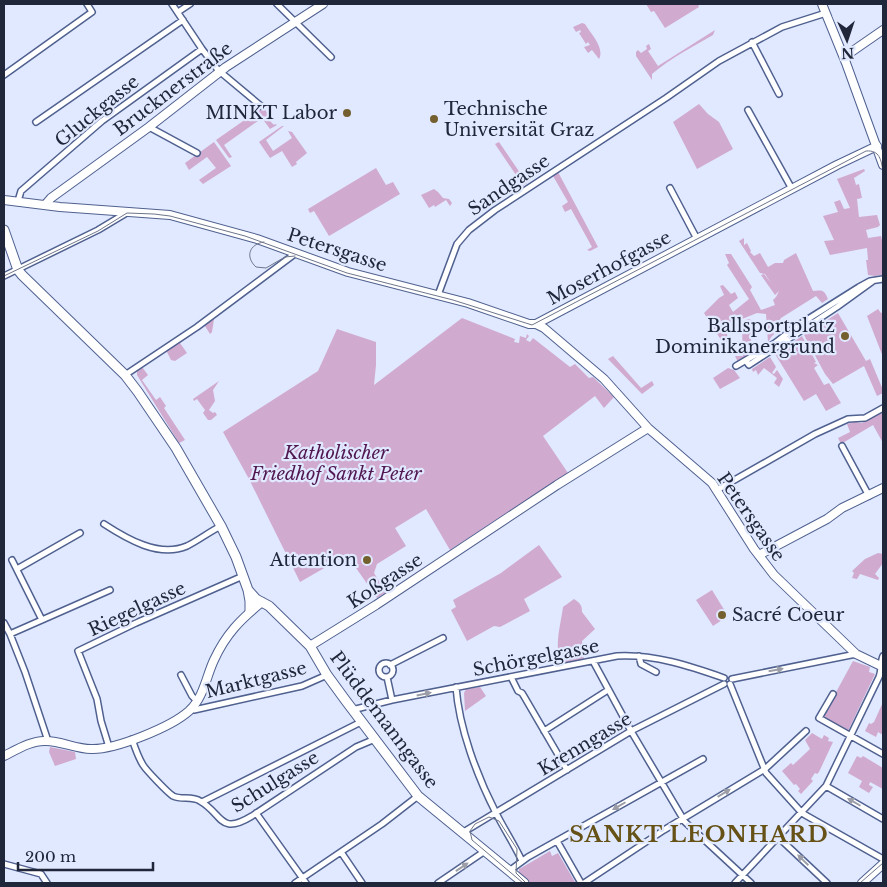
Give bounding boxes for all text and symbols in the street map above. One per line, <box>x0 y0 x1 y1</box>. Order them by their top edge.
north arrow <box>822 15 872 65</box>
street label: Brucknerstraße <box>109 37 237 141</box>
text: N <box>841 44 855 62</box>
street label: Gluckgasse <box>51 70 143 152</box>
place label: Technische Universität Graz <box>444 98 594 141</box>
place label: MINKT Labor <box>205 102 337 124</box>
marker: MINKT Labor <box>341 107 353 119</box>
marker: Technische Universität Graz <box>428 113 440 125</box>
street label: Sandgasse <box>464 150 554 220</box>
street label: Petersgasse <box>284 224 390 276</box>
street label: Moserhofgasse <box>543 226 675 310</box>
place label: Ballsportplatz Dominikanergrund <box>655 315 835 358</box>
marker: Ballsportplatz Dominikanergrund <box>839 330 851 342</box>
park label: Katholischer Friedhof Sankt Peter <box>249 442 422 485</box>
street label: Petersgasse <box>712 468 790 566</box>
place label: Attention <box>269 549 357 571</box>
street label: Koßgasse <box>343 549 427 613</box>
marker: Attention <box>361 554 373 566</box>
street label: Riegelgasse <box>85 577 189 641</box>
place label: Sacré Coeur <box>732 604 845 626</box>
marker: Sacré Coeur <box>716 609 728 621</box>
street label: Schörgelgasse <box>471 635 601 681</box>
street label: Plüddemanngasse <box>325 647 443 793</box>
street label: Marktgasse <box>203 657 309 703</box>
one-way arrow <box>769 666 785 674</box>
one-way arrow <box>417 690 432 698</box>
street label: Krenngasse <box>534 708 636 780</box>
street label: Schulgasse <box>227 746 323 818</box>
one-way arrow <box>717 789 730 798</box>
one-way arrow <box>848 798 861 807</box>
one-way arrow <box>612 802 627 810</box>
district label: SANKT LEONHARD <box>569 821 829 848</box>
scale bar <box>18 840 152 872</box>
text: 200 m <box>25 847 76 866</box>
one-way arrow <box>797 854 809 866</box>
one-way arrow <box>455 862 468 872</box>

